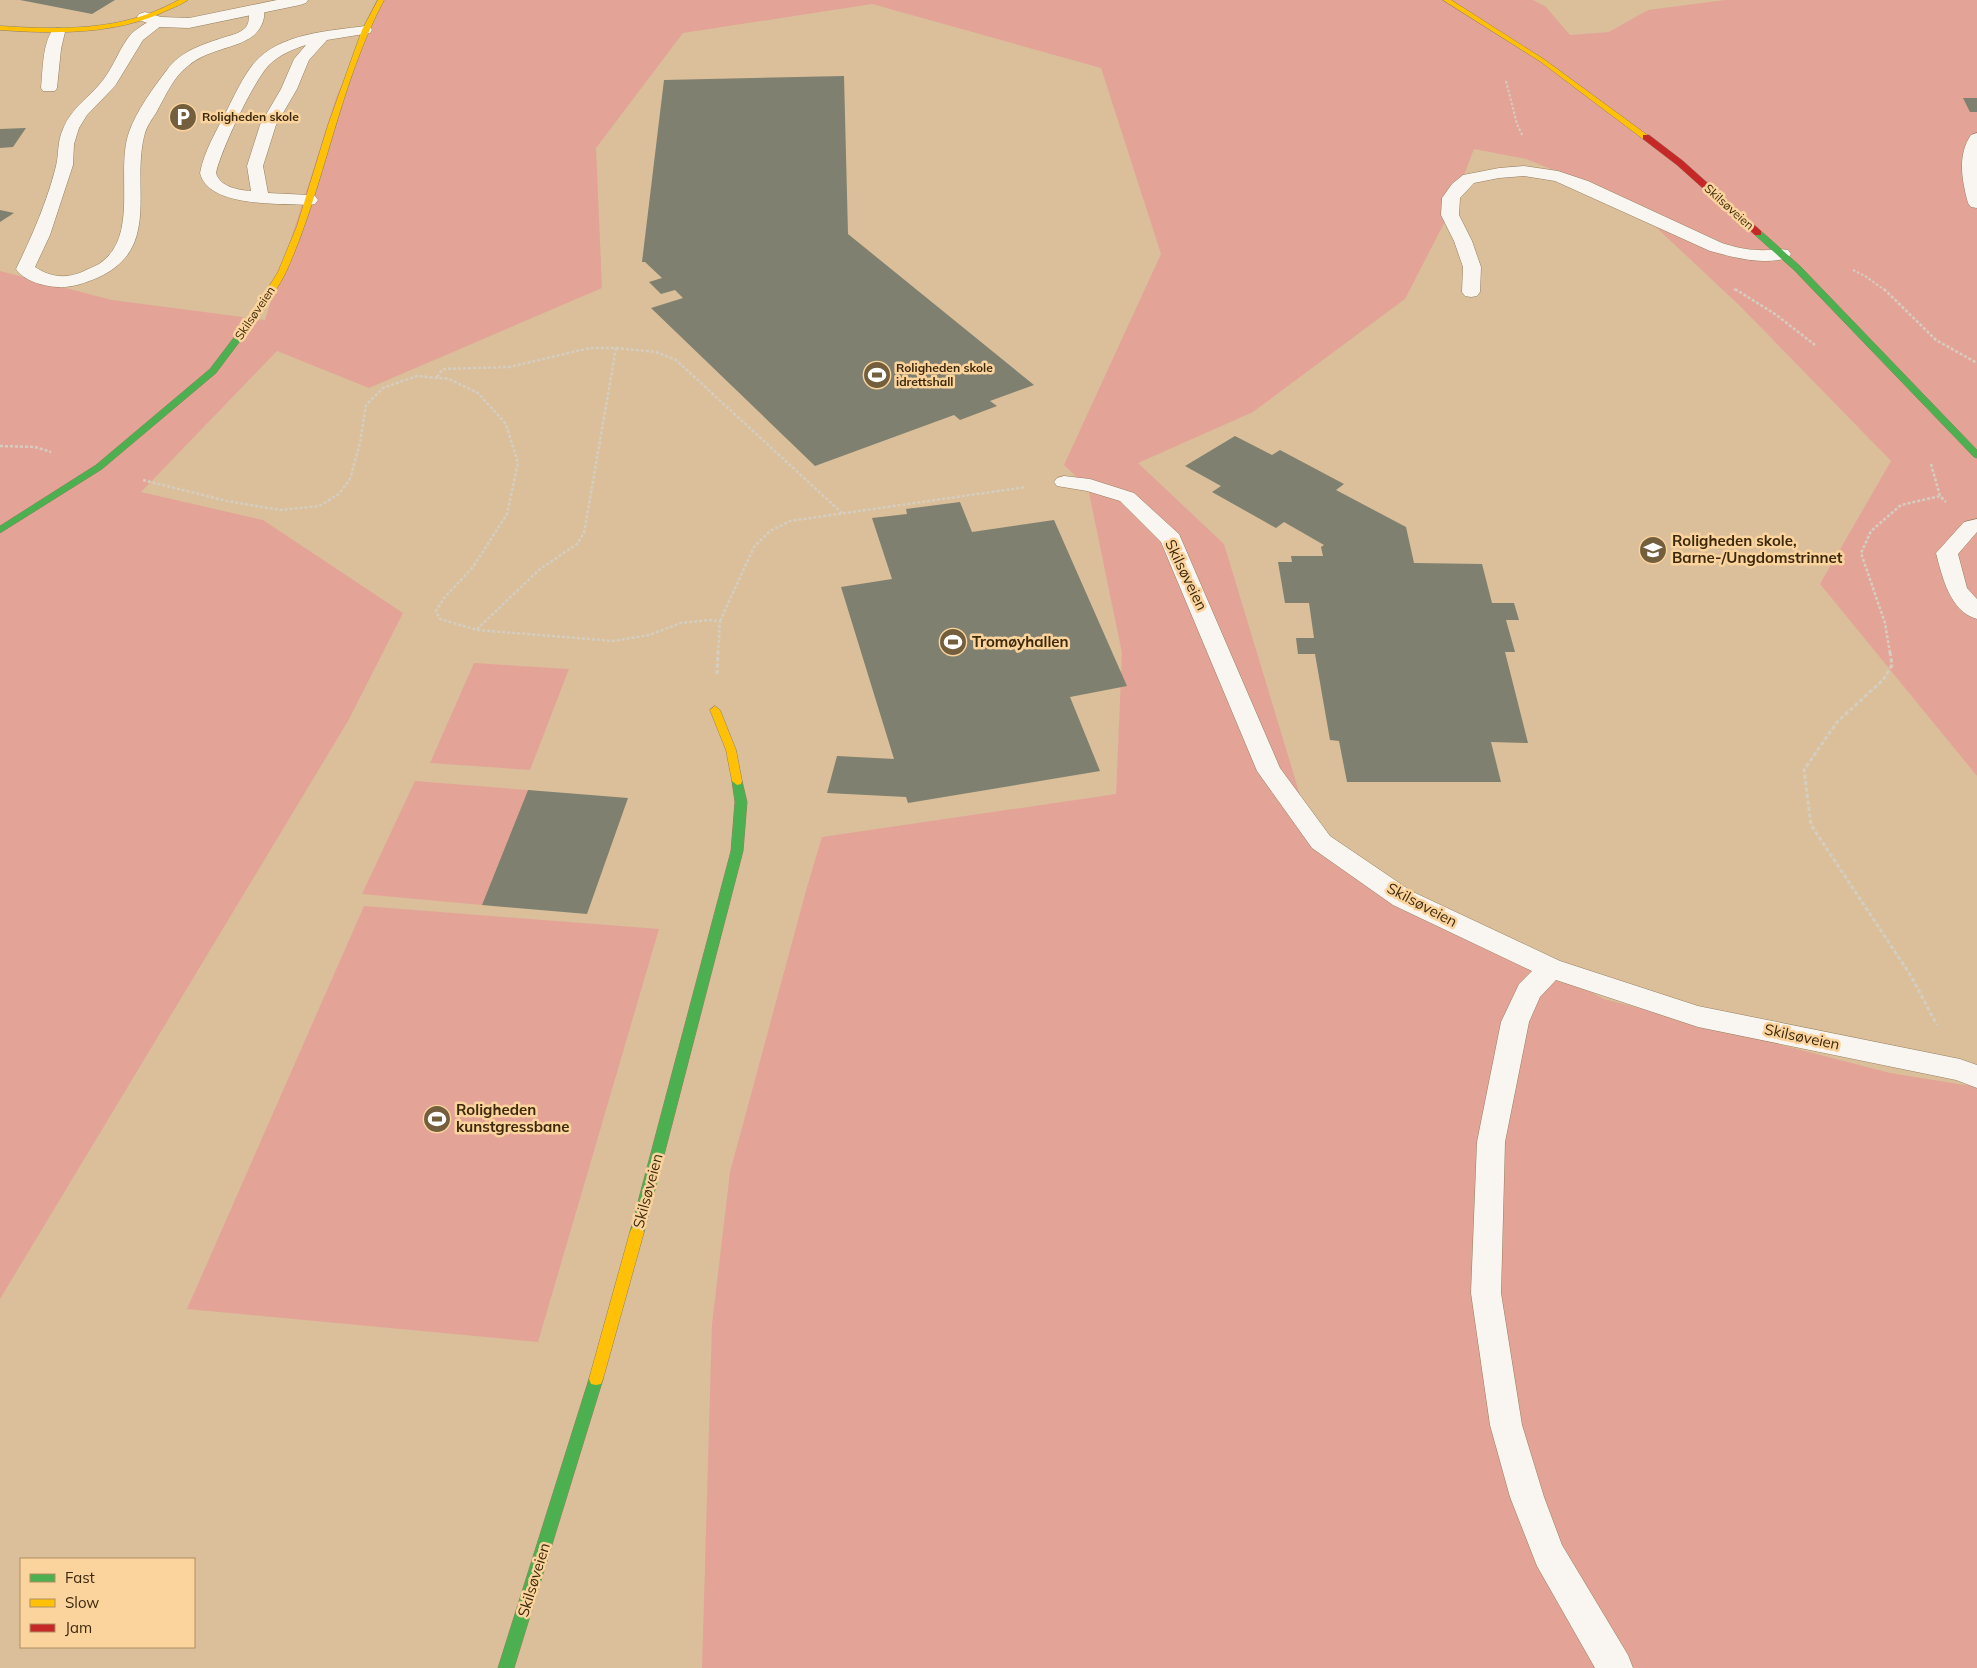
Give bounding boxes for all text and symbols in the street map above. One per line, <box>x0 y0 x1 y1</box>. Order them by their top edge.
parking icon: Roligheden skole <box>168 102 198 132</box>
place label: Roligheden skole <box>202 109 299 124</box>
street label: Skilsøveien <box>1702 181 1757 233</box>
street label: Skilsøveien <box>231 283 278 342</box>
sports icon: Roligheden skole idrettshall <box>862 360 892 390</box>
place label: Roligheden skole idrettshall <box>896 360 993 389</box>
place label: Roligheden skole, Barne-/Ungdomstrinnet <box>1672 531 1843 567</box>
school or university icon: Roligheden skole, Barne-/Ungdomstrinnet <box>1638 535 1668 565</box>
street label: Skilsøveien <box>1161 536 1212 613</box>
sports icon: Tromøyhallen <box>938 627 968 657</box>
place label: Tromøyhallen <box>972 632 1069 651</box>
street label: Skilsøveien <box>1384 878 1461 931</box>
street label: Skilsøveien <box>1763 1019 1842 1054</box>
place label: Roligheden kunstgressbane <box>456 1100 570 1136</box>
sports icon: Roligheden kunstgressbane <box>422 1104 452 1134</box>
street label: Skilsøveien <box>628 1151 667 1230</box>
street label: Skilsøveien <box>513 1540 554 1619</box>
legend <box>20 1558 195 1648</box>
text: Fast <box>65 1568 95 1587</box>
text: Slow <box>65 1593 99 1612</box>
text: Jam <box>65 1618 92 1637</box>

